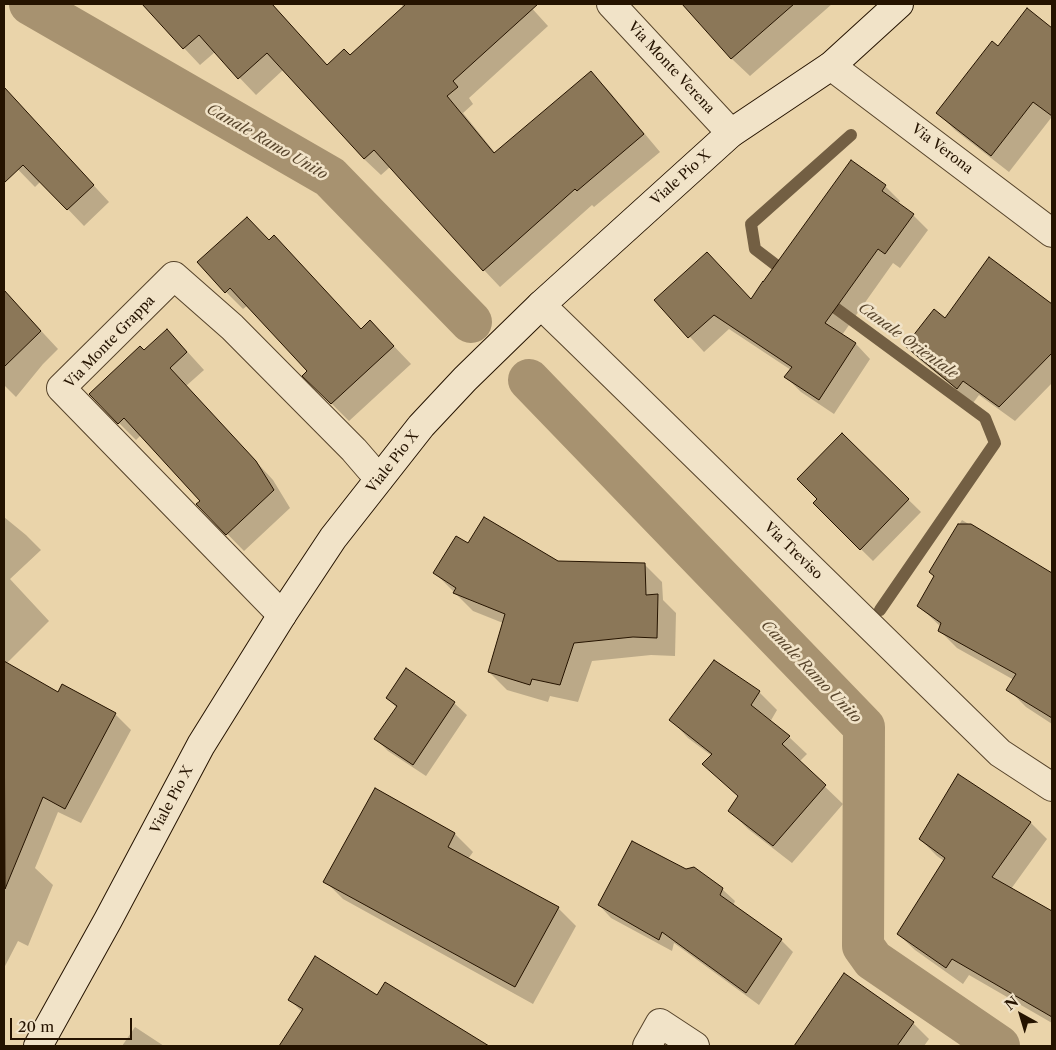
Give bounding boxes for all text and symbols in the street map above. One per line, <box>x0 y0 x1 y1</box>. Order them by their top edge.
street label: Via Monte Verena <box>624 19 718 117</box>
water label: Canale Ramo Unito <box>203 100 331 184</box>
street label: Via Verona <box>908 120 976 178</box>
street label: Viale Pio X <box>648 147 714 209</box>
street label: Via Monte Grappa <box>61 292 159 392</box>
water label: Canale Orientale <box>855 299 961 383</box>
street label: Viale Pio X <box>364 428 422 496</box>
street label: Via Treviso <box>760 519 826 583</box>
water label: Canale Ramo Unito <box>757 617 865 727</box>
street label: Viale Pio X <box>147 763 197 837</box>
north arrow <box>996 990 1046 1040</box>
text: N <box>1001 993 1022 1014</box>
scale bar <box>12 1008 135 1040</box>
text: 20 m <box>18 1017 54 1036</box>

